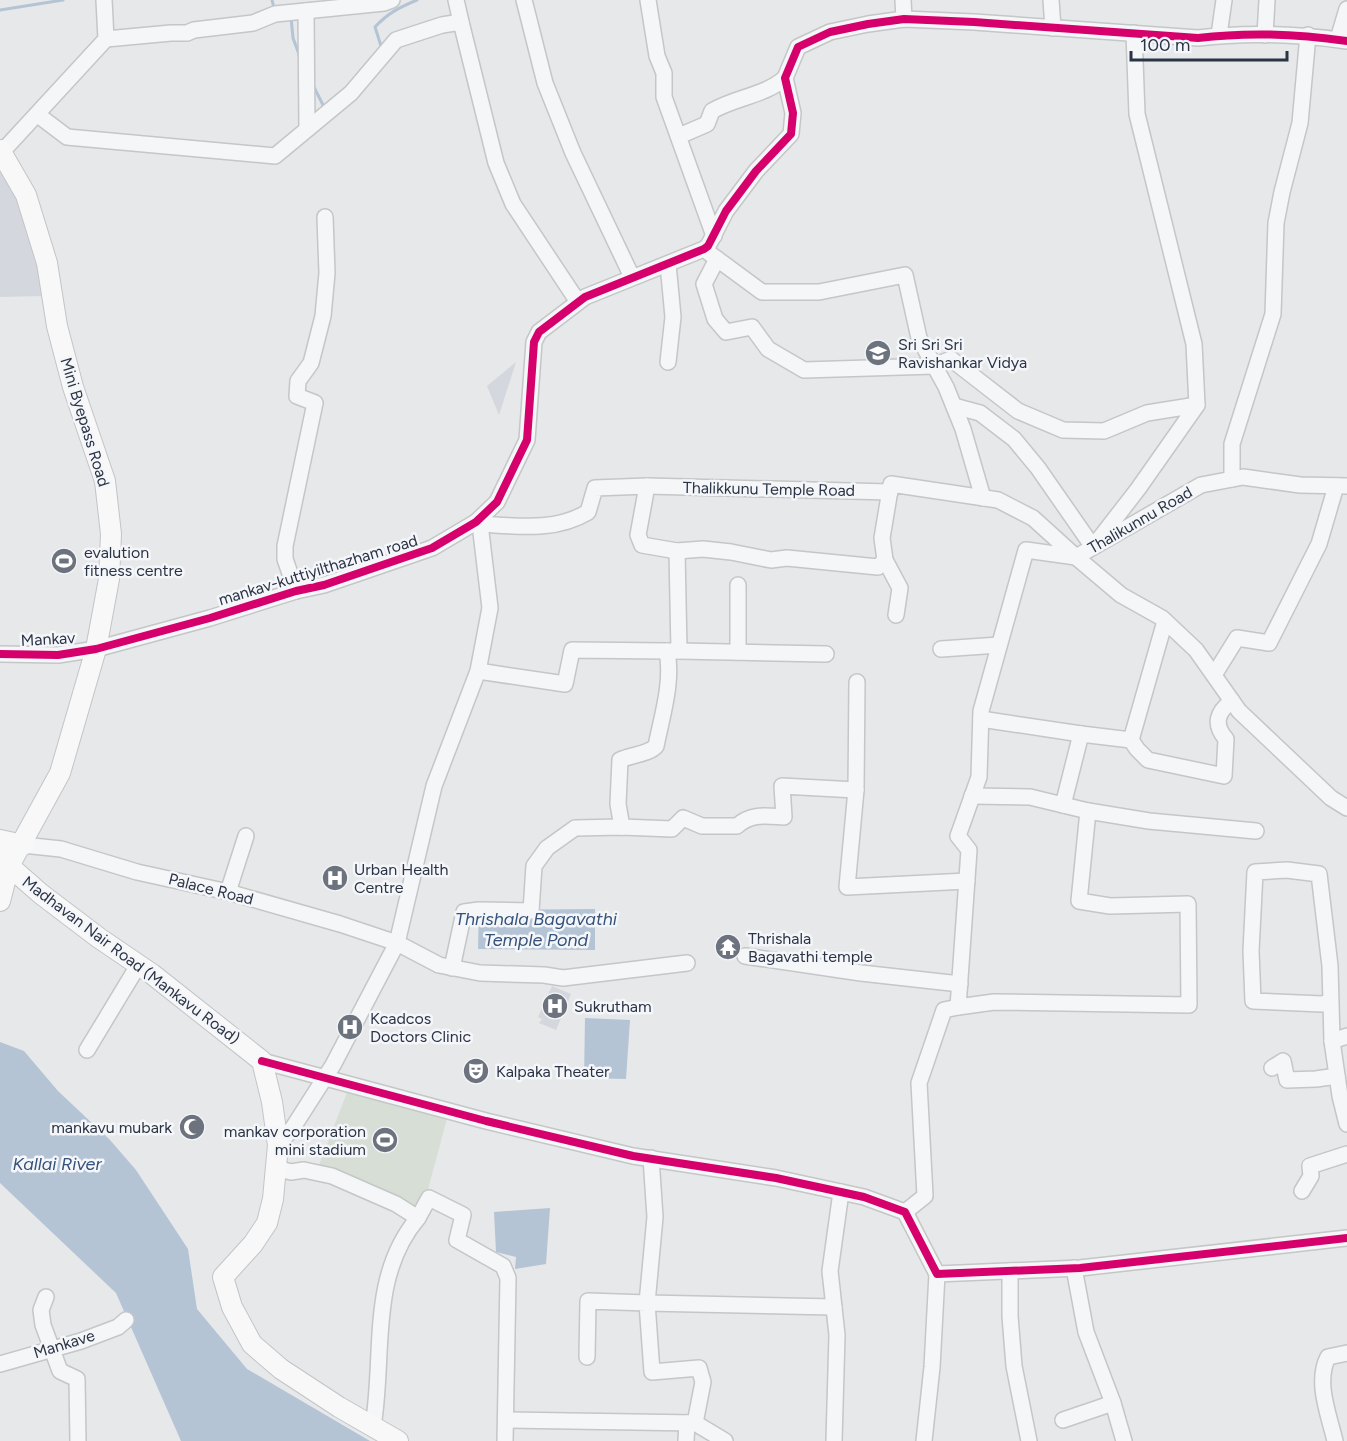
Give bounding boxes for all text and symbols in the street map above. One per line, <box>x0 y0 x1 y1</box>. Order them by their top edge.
scale bar <box>1131 24 1287 62</box>
text: 100 m <box>1140 34 1190 56</box>
place label: Sri Sri Sri Ravishankar Vidya <box>898 335 1027 372</box>
school or university icon: Sri Sri Sri Ravishankar Vidya <box>863 338 893 368</box>
street label: Mini Byepass Road <box>56 355 114 489</box>
street label: Thalikkunu Temple Road <box>683 478 855 500</box>
street label: Thalikunnu Road <box>1084 482 1196 558</box>
street label: mankav-kuttiyilthazham road <box>216 531 420 609</box>
place label: evalution fitness centre <box>84 543 183 580</box>
sports icon: evalution fitness centre <box>49 546 79 576</box>
street label: Mankav <box>20 628 76 650</box>
place label: Urban Health Centre <box>354 860 449 897</box>
hospital icon: Urban Health Centre <box>320 863 350 893</box>
street label: Palace Road <box>166 869 256 909</box>
street label: Madhavan Nair Road (Mankavu Road) <box>19 872 243 1048</box>
water label: Thrishala Bagavathi Temple Pond <box>455 908 618 951</box>
place label: Thrishala Bagavathi temple <box>748 929 873 966</box>
temple icon: Thrishala Bagavathi temple <box>713 932 743 962</box>
hospital icon: Sukrutham <box>540 991 570 1021</box>
place label: Sukrutham <box>574 997 652 1016</box>
place label: Kcadcos Doctors Clinic <box>370 1009 471 1046</box>
hospital icon: Kcadcos Doctors Clinic <box>335 1012 365 1042</box>
theatre icon: Kalpaka Theater <box>461 1056 491 1086</box>
place label: Kalpaka Theater <box>496 1062 610 1081</box>
mosque icon: mankavu mubark <box>177 1112 207 1142</box>
place label: mankavu mubark <box>51 1118 172 1137</box>
place label: mankav corporation mini stadium <box>224 1122 366 1159</box>
sports icon: mankav corporation mini stadium <box>370 1125 400 1155</box>
water label: Kallai River <box>12 1153 102 1175</box>
street label: Mankave <box>31 1326 97 1362</box>

